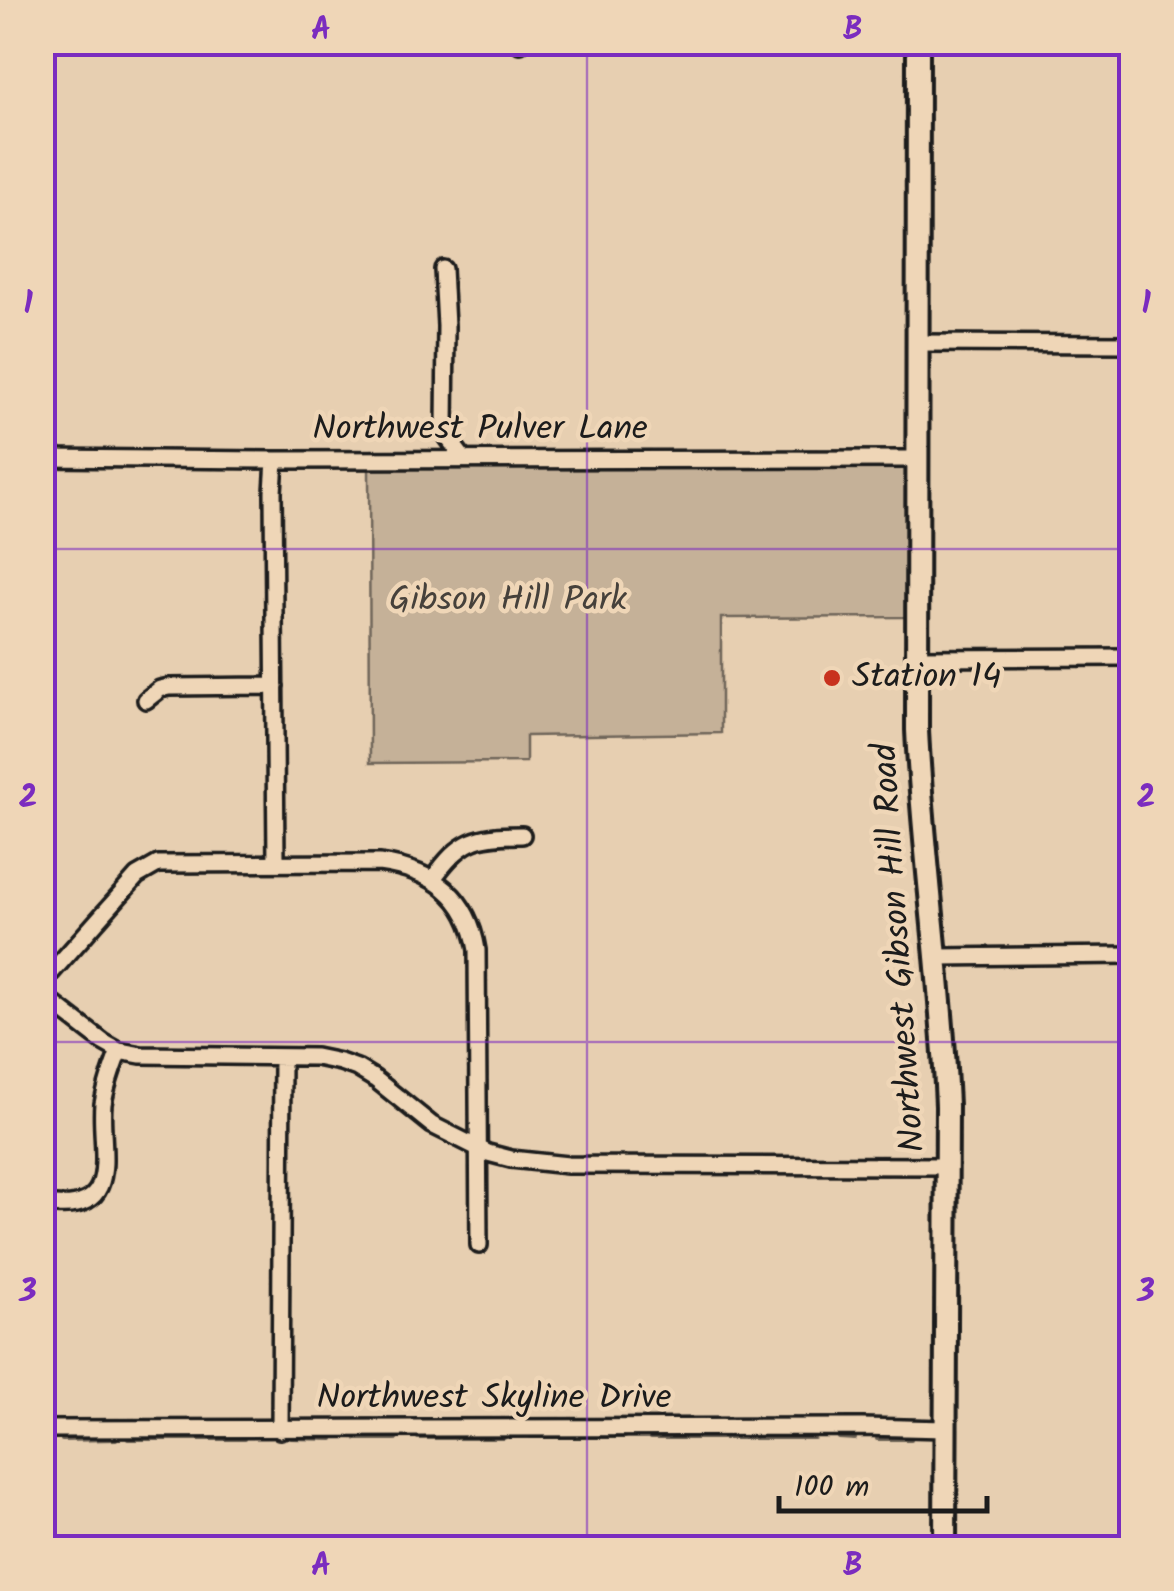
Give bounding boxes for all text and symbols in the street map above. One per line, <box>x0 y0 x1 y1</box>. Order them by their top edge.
text: A <box>311 5 331 56</box>
text: B <box>843 5 863 56</box>
text: 1 <box>23 279 33 330</box>
text: 1 <box>1141 279 1151 330</box>
street label: Northwest Pulver Lane <box>312 402 648 458</box>
park label: Gibson Hill Park <box>389 573 628 629</box>
place label: Station 14 <box>852 650 1001 706</box>
marker: Station 14 <box>821 667 843 689</box>
street label: Northwest Gibson Hill Road <box>858 740 942 1154</box>
text: 2 <box>19 773 37 824</box>
text: 2 <box>1137 773 1155 824</box>
text: 3 <box>18 1267 37 1318</box>
text: 3 <box>1136 1267 1155 1318</box>
street label: Northwest Skyline Drive <box>316 1371 672 1427</box>
scale bar <box>779 1451 986 1513</box>
text: 100 m <box>794 1464 869 1512</box>
text: A <box>311 1541 331 1591</box>
text: B <box>843 1541 863 1591</box>

